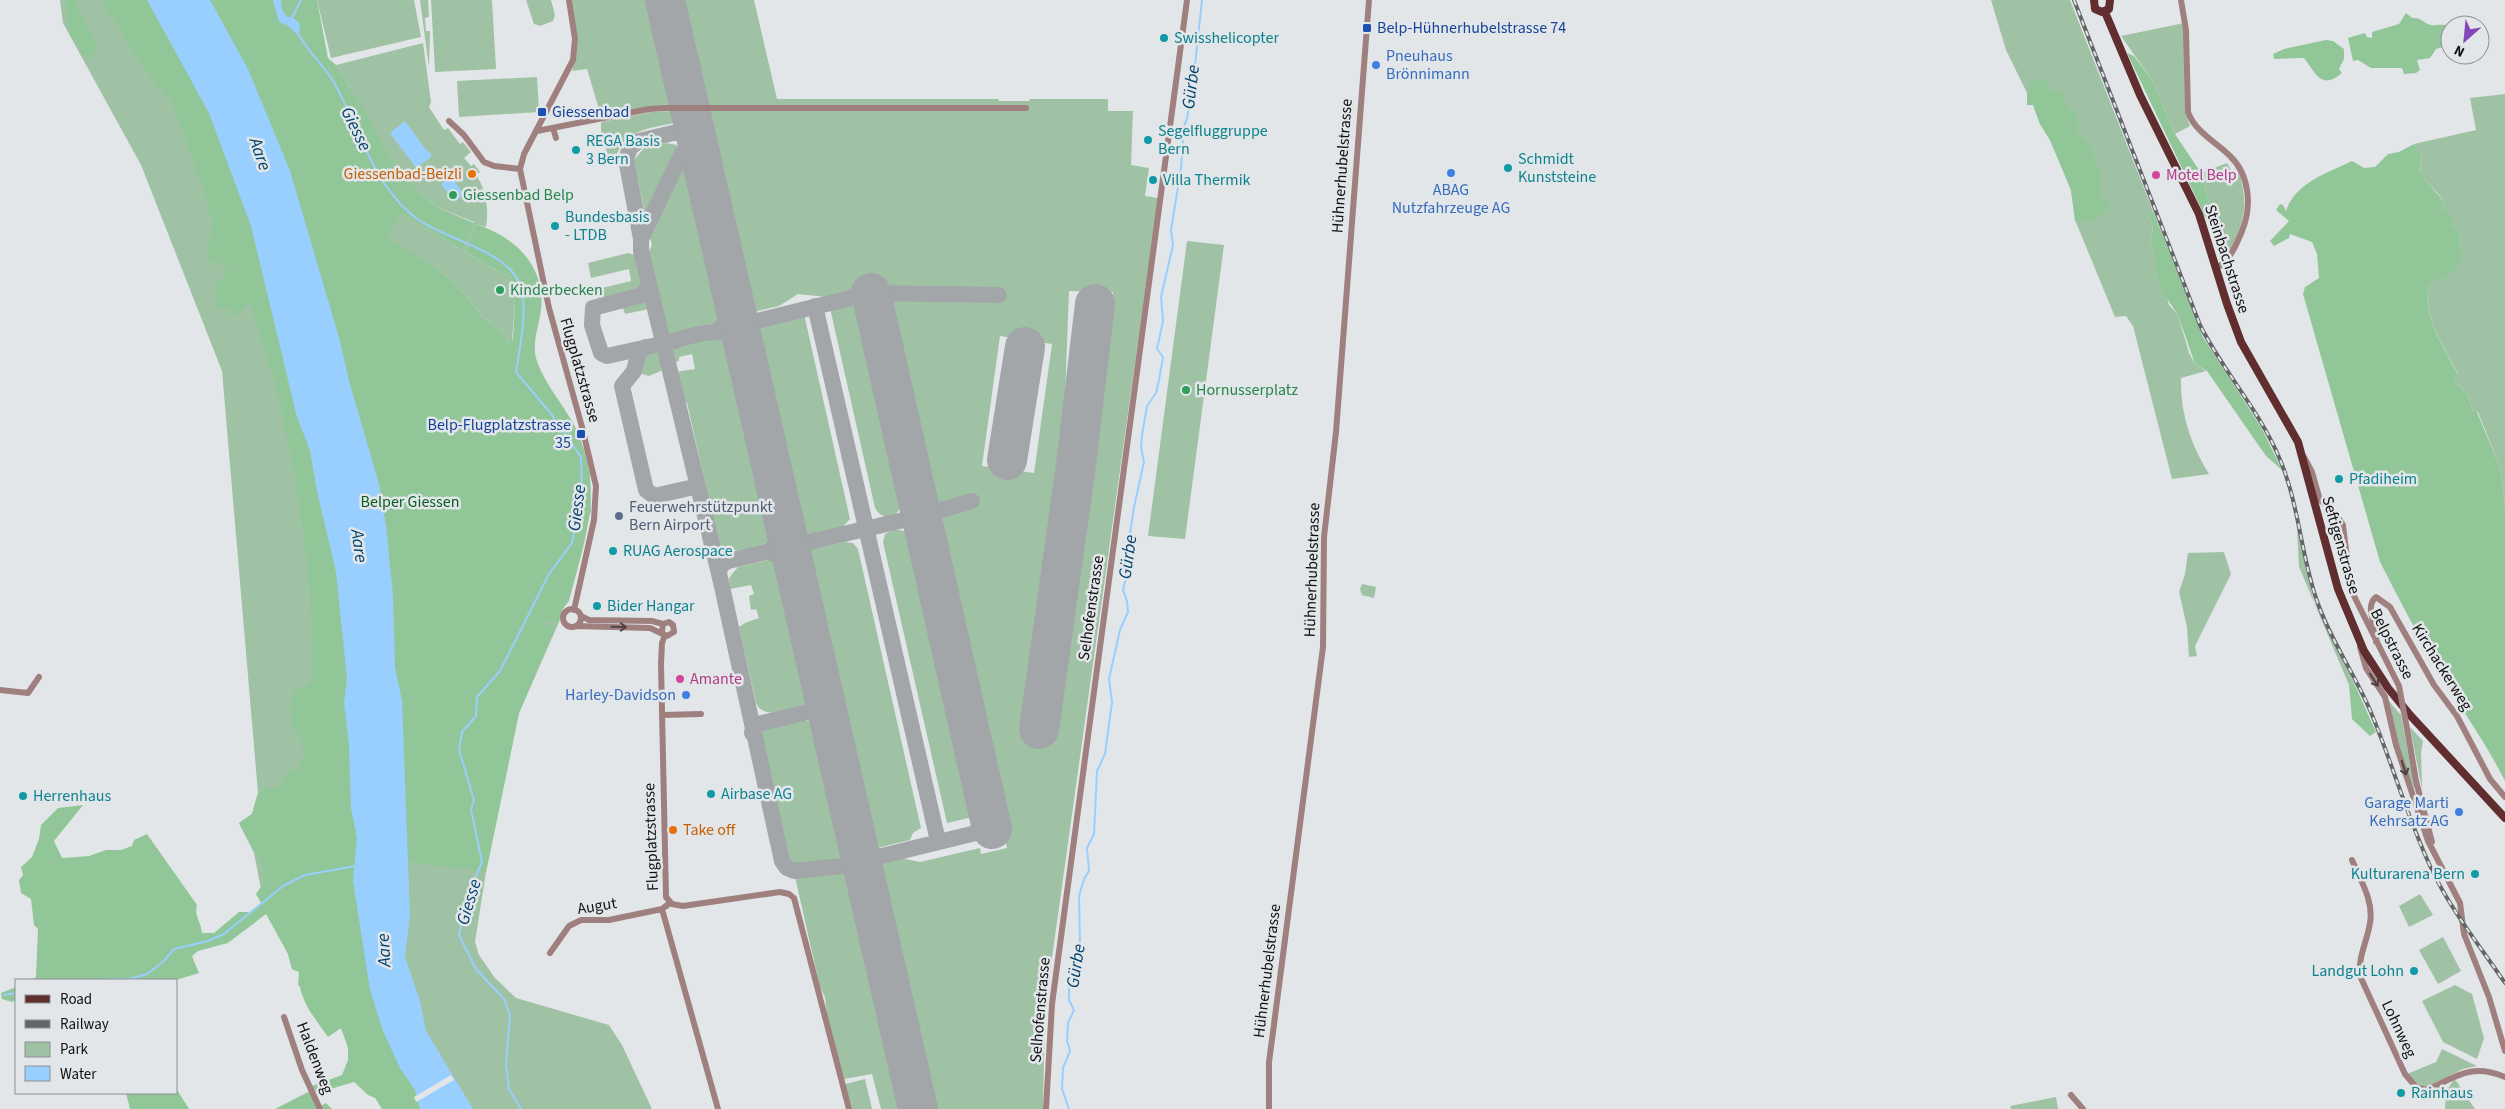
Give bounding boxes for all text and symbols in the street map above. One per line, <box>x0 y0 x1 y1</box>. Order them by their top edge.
north arrow <box>2440 15 2490 65</box>
place label: Belp-Hühnerhubelstrasse 74 <box>1377 17 1566 39</box>
marker: Belp-Hühnerhubelstrasse 74 <box>1361 22 1373 34</box>
place label: Swisshelicopter <box>1174 27 1279 49</box>
marker: Swisshelicopter <box>1158 32 1170 44</box>
text: N <box>2451 40 2468 62</box>
place label: Pneuhaus Brönnimann <box>1386 45 1470 85</box>
marker: Pneuhaus Brönnimann <box>1370 59 1382 71</box>
water label: Gürbe <box>1176 63 1206 111</box>
street label: Hühnerhubelstrasse <box>1326 98 1358 234</box>
place label: Giessenbad <box>552 101 629 123</box>
water label: Giesse <box>335 103 378 156</box>
marker: Giessenbad <box>536 106 548 118</box>
place label: Segelfluggruppe Bern <box>1158 120 1268 160</box>
place label: REGA Basis 3 Bern <box>586 130 660 170</box>
water label: Aare <box>242 133 277 174</box>
marker: Segelfluggruppe Bern <box>1142 134 1154 146</box>
marker: REGA Basis 3 Bern <box>570 144 582 156</box>
place label: Schmidt Kunststeine <box>1518 148 1596 188</box>
marker: Schmidt Kunststeine <box>1502 162 1514 174</box>
place label: Giessenbad-Beizli <box>344 163 462 185</box>
place label: Motel Belp <box>2166 164 2237 186</box>
marker: ABAG Nutzfahrzeuge AG <box>1445 167 1457 179</box>
marker: Giessenbad-Beizli <box>466 168 478 180</box>
place label: Villa Thermik <box>1163 169 1251 191</box>
marker: Motel Belp <box>2150 169 2162 181</box>
marker: Villa Thermik <box>1147 174 1159 186</box>
place label: ABAG Nutzfahrzeuge AG <box>1392 179 1510 219</box>
place label: Giessenbad Belp <box>463 184 574 206</box>
marker: Giessenbad Belp <box>447 189 459 201</box>
street label: Steinbachstrasse <box>2199 202 2255 316</box>
place label: Bundesbasis - LTDB <box>565 206 650 246</box>
marker: Bundesbasis - LTDB <box>549 220 561 232</box>
place label: Kinderbecken <box>510 279 603 301</box>
marker: Kinderbecken <box>494 284 506 296</box>
street label: Flugplatzstrasse <box>555 315 605 425</box>
place label: Hornusserplatz <box>1196 379 1298 401</box>
marker: Hornusserplatz <box>1180 384 1192 396</box>
place label: Belp-Flugplatzstrasse 35 <box>427 414 571 454</box>
marker: Belp-Flugplatzstrasse 35 <box>575 428 587 440</box>
place label: Pfadiheim <box>2349 468 2417 490</box>
marker: Pfadiheim <box>2333 473 2345 485</box>
water label: Giesse <box>562 483 592 533</box>
park label: Belper Giessen <box>361 491 459 513</box>
street label: Seftigenstrasse <box>2317 494 2365 597</box>
place label: Feuerwehrstützpunkt Bern Airport <box>629 496 773 536</box>
street label: Hühnerhubelstrasse <box>1299 502 1325 638</box>
marker: Feuerwehrstützpunkt Bern Airport <box>613 510 625 522</box>
water label: Aare <box>344 527 374 565</box>
water label: Gürbe <box>1113 533 1144 581</box>
place label: RUAG Aerospace <box>623 540 733 562</box>
marker: RUAG Aerospace <box>607 545 619 557</box>
street label: Selhofenstrasse <box>1073 554 1109 662</box>
place label: Bider Hangar <box>607 595 695 617</box>
marker: Bider Hangar <box>591 600 603 612</box>
street label: Belpstrasse <box>2365 605 2419 683</box>
street label: Kirchackerweg <box>2407 619 2477 715</box>
one-way arrow <box>610 622 627 632</box>
place label: Amante <box>690 668 742 690</box>
marker: Amante <box>674 673 686 685</box>
one-way arrow <box>2368 673 2379 687</box>
place label: Harley-Davidson <box>565 684 676 706</box>
marker: Harley-Davidson <box>680 689 692 701</box>
one-way arrow <box>2399 760 2409 776</box>
street label: Flugplatzstrasse <box>638 783 664 891</box>
place label: Airbase AG <box>721 783 792 805</box>
place label: Herrenhaus <box>33 785 111 807</box>
marker: Airbase AG <box>705 788 717 800</box>
marker: Herrenhaus <box>17 790 29 802</box>
place label: Garage Marti Kehrsatz AG <box>2364 792 2449 832</box>
marker: Garage Marti Kehrsatz AG <box>2453 806 2465 818</box>
place label: Take off <box>683 819 736 841</box>
marker: Take off <box>667 824 679 836</box>
place label: Kulturarena Bern <box>2351 863 2465 885</box>
marker: Kulturarena Bern <box>2469 868 2481 880</box>
water label: Giesse <box>450 876 488 928</box>
street label: Augut <box>576 892 619 920</box>
street label: Hühnerhubelstrasse <box>1248 903 1286 1039</box>
water label: Aare <box>371 932 397 968</box>
water label: Gürbe <box>1060 942 1092 990</box>
street label: Selhofenstrasse <box>1024 956 1056 1064</box>
place label: Landgut Lohn <box>2311 960 2404 982</box>
marker: Landgut Lohn <box>2408 965 2420 977</box>
legend <box>15 979 178 1094</box>
text: Road <box>60 989 92 1010</box>
street label: Lohnweg <box>2376 997 2422 1061</box>
text: Railway <box>60 1014 109 1035</box>
street label: Haldenweg <box>291 1019 339 1097</box>
text: Park <box>60 1039 89 1060</box>
text: Water <box>60 1064 97 1085</box>
place label: Rainhaus <box>2411 1082 2473 1104</box>
marker: Rainhaus <box>2395 1087 2407 1099</box>

